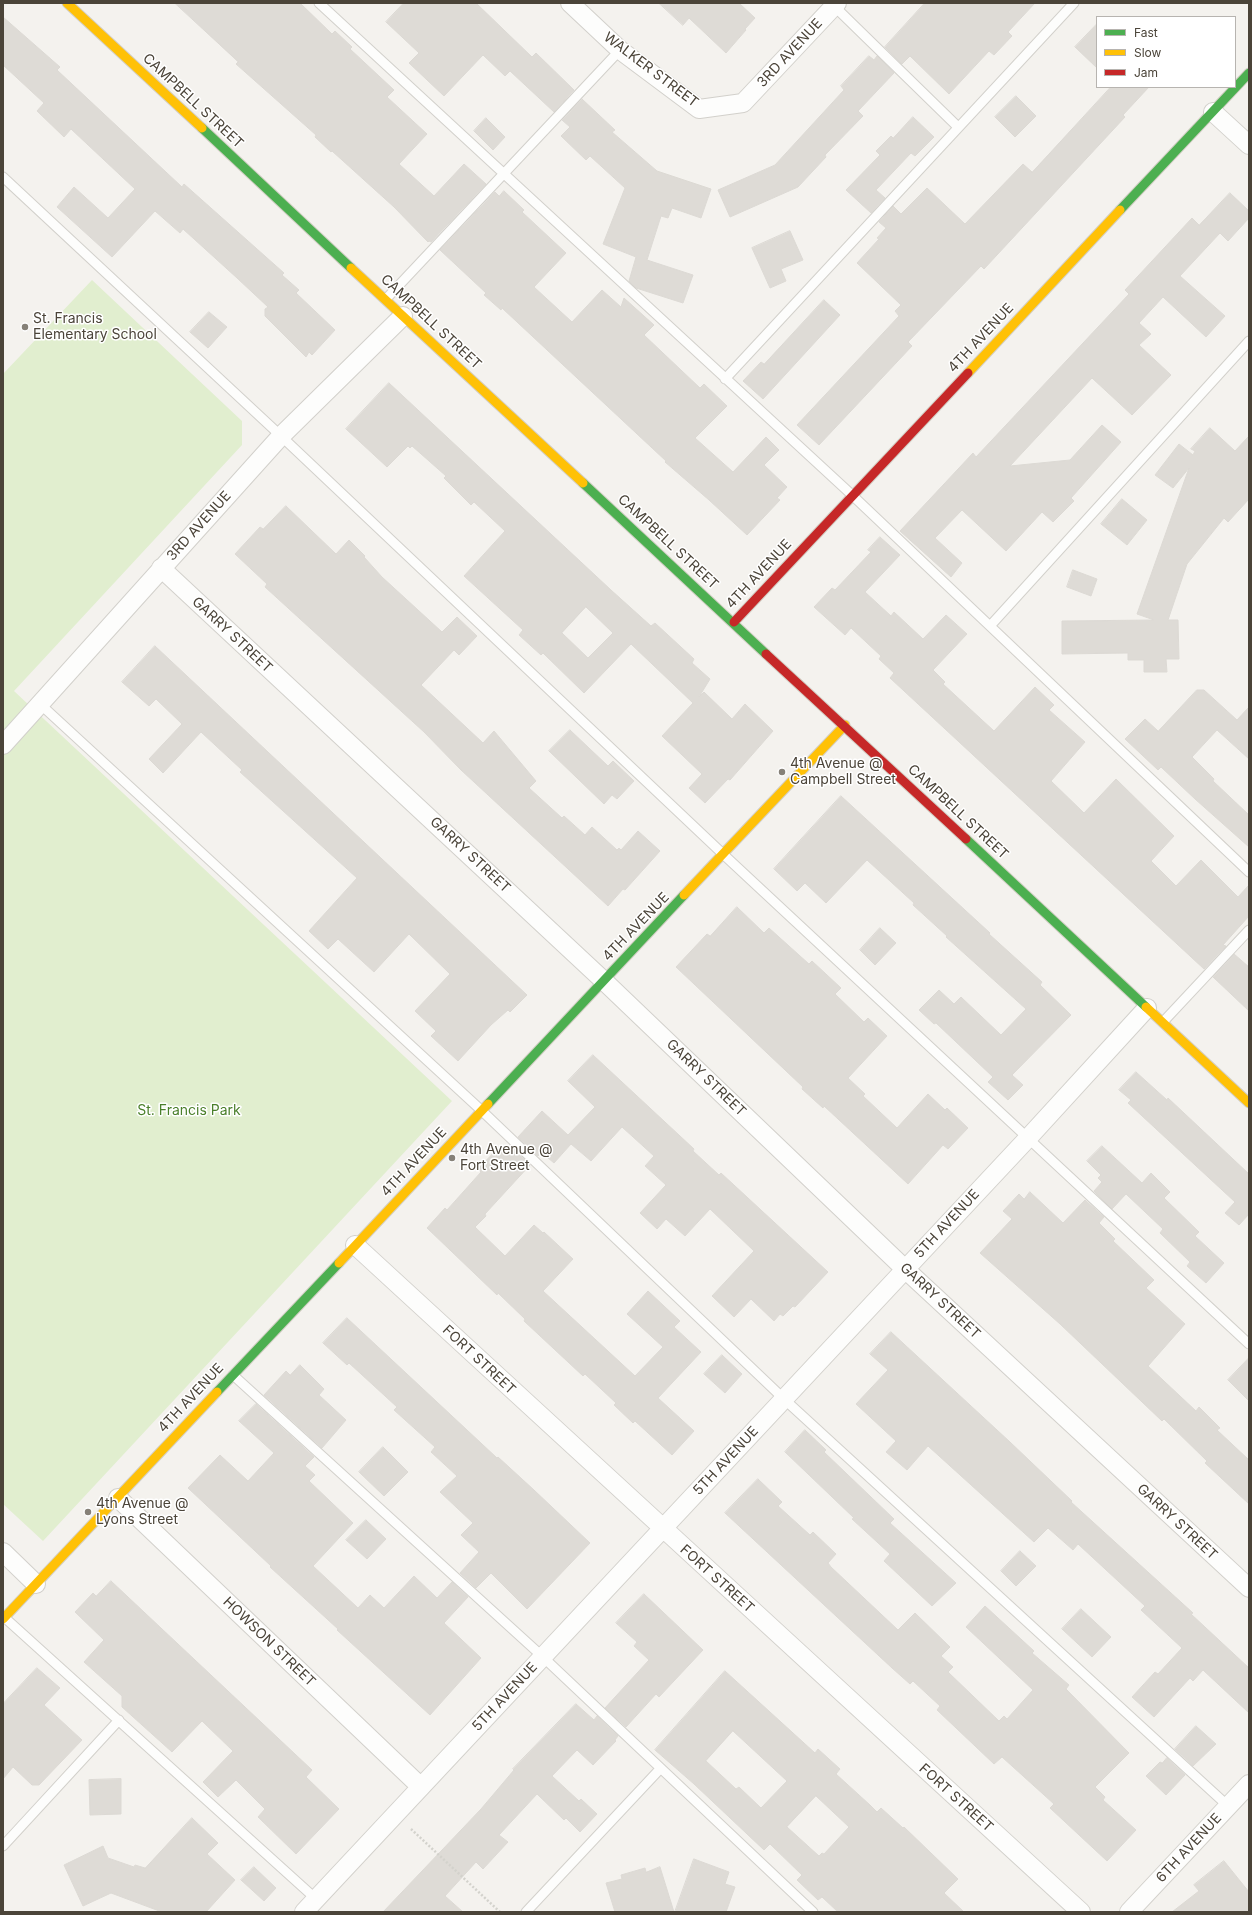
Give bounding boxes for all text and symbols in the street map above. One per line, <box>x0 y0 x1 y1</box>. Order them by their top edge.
street label: 3RD AVENUE <box>754 15 826 91</box>
legend <box>1096 16 1236 88</box>
text: Fast <box>1134 25 1158 40</box>
street label: WALKER STREET <box>600 29 702 111</box>
text: Slow <box>1134 45 1161 60</box>
street label: CAMPBELL STREET <box>139 50 247 152</box>
text: Jam <box>1134 65 1158 80</box>
street label: CAMPBELL STREET <box>377 271 485 373</box>
street label: 4TH AVENUE <box>945 300 1017 376</box>
place label: St. Francis Elementary School <box>33 311 157 344</box>
marker: St. Francis Elementary School <box>20 322 30 332</box>
street label: 3RD AVENUE <box>163 488 235 564</box>
street label: CAMPBELL STREET <box>614 491 722 593</box>
street label: 4TH AVENUE <box>723 536 795 612</box>
street label: GARRY STREET <box>188 593 276 677</box>
place label: 4th Avenue @ Campbell Street <box>790 756 896 788</box>
street label: CAMPBELL STREET <box>904 761 1012 863</box>
marker: 4th Avenue @ Campbell Street <box>777 767 787 777</box>
street label: GARRY STREET <box>426 813 514 897</box>
street label: 4TH AVENUE <box>599 889 673 965</box>
street label: GARRY STREET <box>663 1036 749 1120</box>
park label: St. Francis Park <box>137 1103 241 1119</box>
street label: 4TH AVENUE <box>378 1124 450 1200</box>
place label: 4th Avenue @ Fort Street <box>460 1142 552 1174</box>
marker: 4th Avenue @ Fort Street <box>447 1153 457 1163</box>
street label: 5TH AVENUE <box>911 1186 983 1262</box>
street label: GARRY STREET <box>896 1259 984 1343</box>
street label: FORT STREET <box>439 1322 519 1398</box>
street label: 4TH AVENUE <box>155 1360 227 1436</box>
street label: 5TH AVENUE <box>690 1423 762 1499</box>
street label: GARRY STREET <box>1133 1480 1221 1564</box>
place label: 4th Avenue @ Lyons Street <box>96 1496 188 1528</box>
marker: 4th Avenue @ Lyons Street <box>83 1507 93 1517</box>
street label: FORT STREET <box>677 1541 757 1617</box>
street label: HOWSON STREET <box>219 1594 319 1690</box>
street label: 5TH AVENUE <box>469 1659 541 1735</box>
street label: FORT STREET <box>916 1760 996 1836</box>
street label: 6TH AVENUE <box>1153 1810 1225 1886</box>

